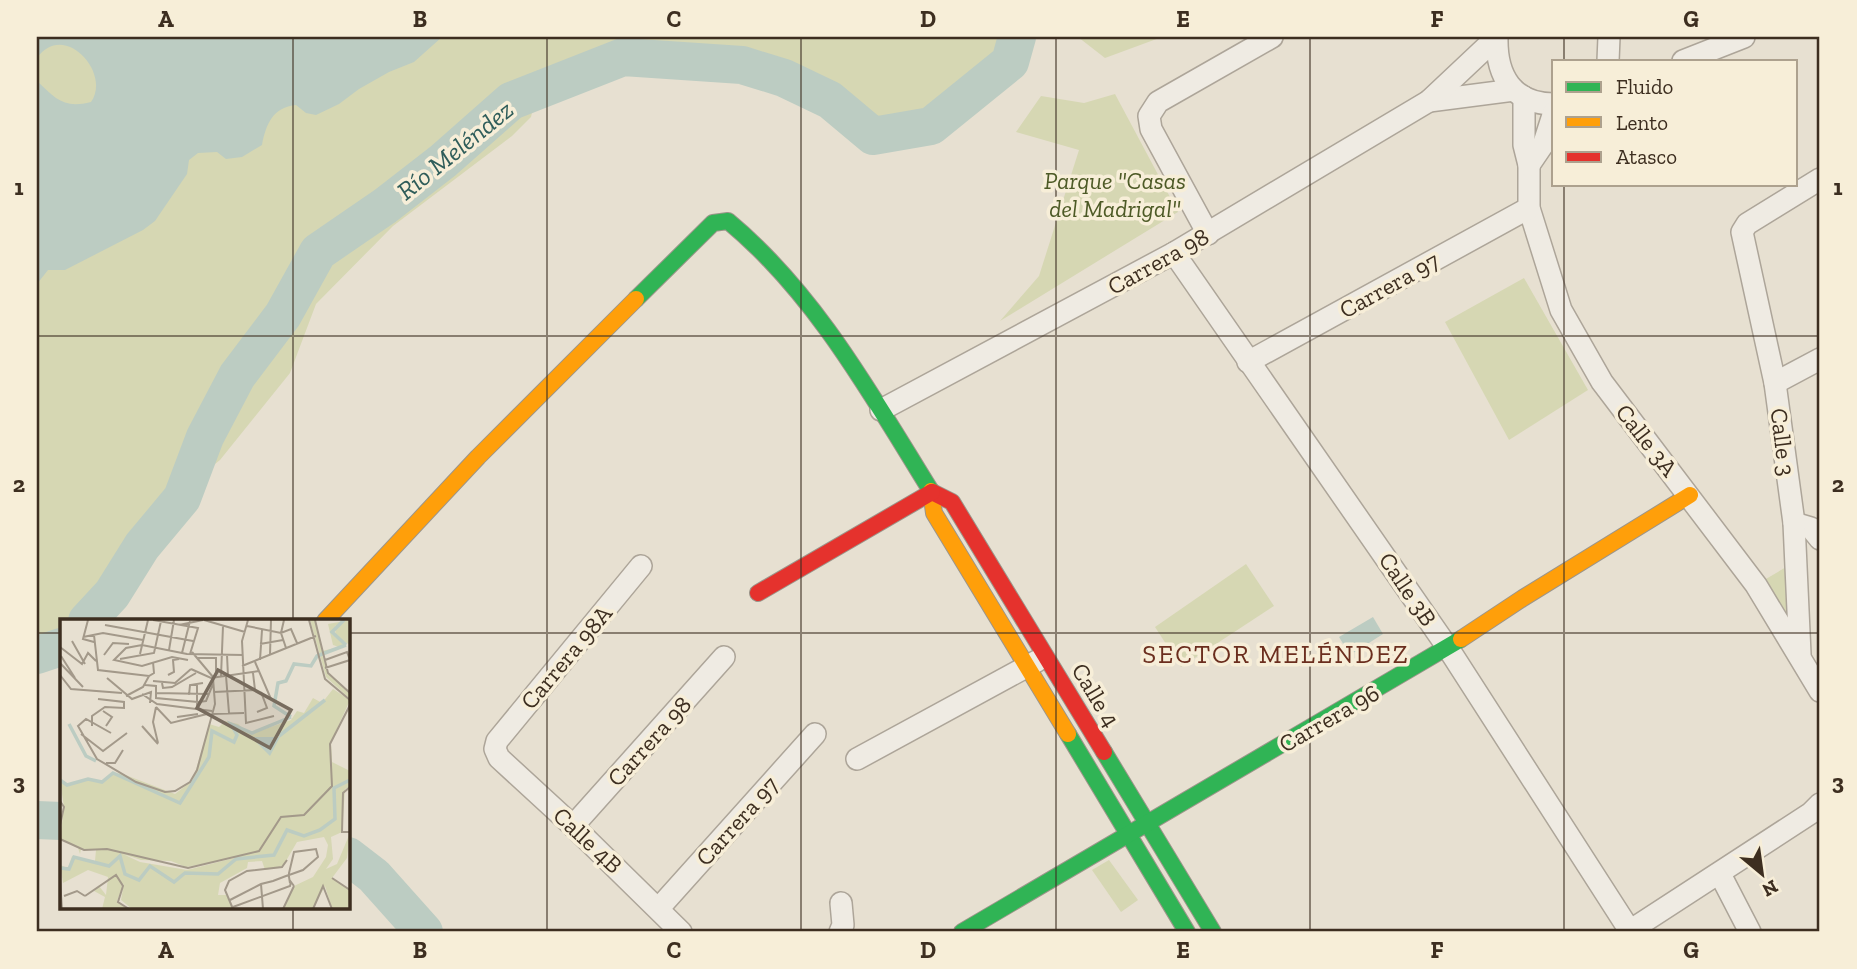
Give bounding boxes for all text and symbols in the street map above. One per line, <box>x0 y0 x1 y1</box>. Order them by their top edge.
text: A <box>158 5 174 33</box>
text: B <box>413 5 427 33</box>
text: C <box>667 5 681 33</box>
text: D <box>920 5 936 33</box>
text: E <box>1176 5 1190 33</box>
text: F <box>1430 5 1444 33</box>
text: G <box>1683 5 1699 33</box>
legend <box>1552 60 1798 186</box>
text: Fluido <box>1616 74 1673 99</box>
water label: Río Meléndez <box>390 93 520 207</box>
text: Lento <box>1616 110 1668 135</box>
text: Atasco <box>1616 144 1677 169</box>
park label: Parque "Casas del Madrigal" <box>1044 166 1186 223</box>
text: 1 <box>14 173 24 201</box>
text: 1 <box>1833 173 1843 201</box>
street label: Carrera 98 <box>1102 221 1214 301</box>
street label: Carrera 97 <box>1334 246 1444 324</box>
street label: Calle 3A <box>1610 398 1685 482</box>
street label: Calle 3 <box>1764 406 1802 478</box>
text: 2 <box>13 470 25 498</box>
text: 2 <box>1832 470 1844 498</box>
street label: Calle 3B <box>1373 547 1443 631</box>
street label: Carrera 98A <box>514 599 618 715</box>
inset map <box>60 619 350 909</box>
district label: SECTOR MELÉNDEZ <box>1142 638 1410 670</box>
street label: Calle 4 <box>1066 658 1126 732</box>
street label: Carrera 96 <box>1274 678 1384 758</box>
street label: Carrera 98 <box>601 690 697 792</box>
text: 3 <box>13 768 25 796</box>
text: 3 <box>1832 768 1844 796</box>
street label: Carrera 97 <box>690 771 784 871</box>
street label: Calle 4B <box>547 801 629 879</box>
north arrow <box>1728 839 1798 909</box>
text: N <box>1758 875 1782 902</box>
text: A <box>158 936 174 964</box>
text: B <box>413 936 427 964</box>
text: C <box>667 936 681 964</box>
text: D <box>920 936 936 964</box>
text: E <box>1176 936 1190 964</box>
text: F <box>1430 936 1444 964</box>
text: G <box>1683 936 1699 964</box>

